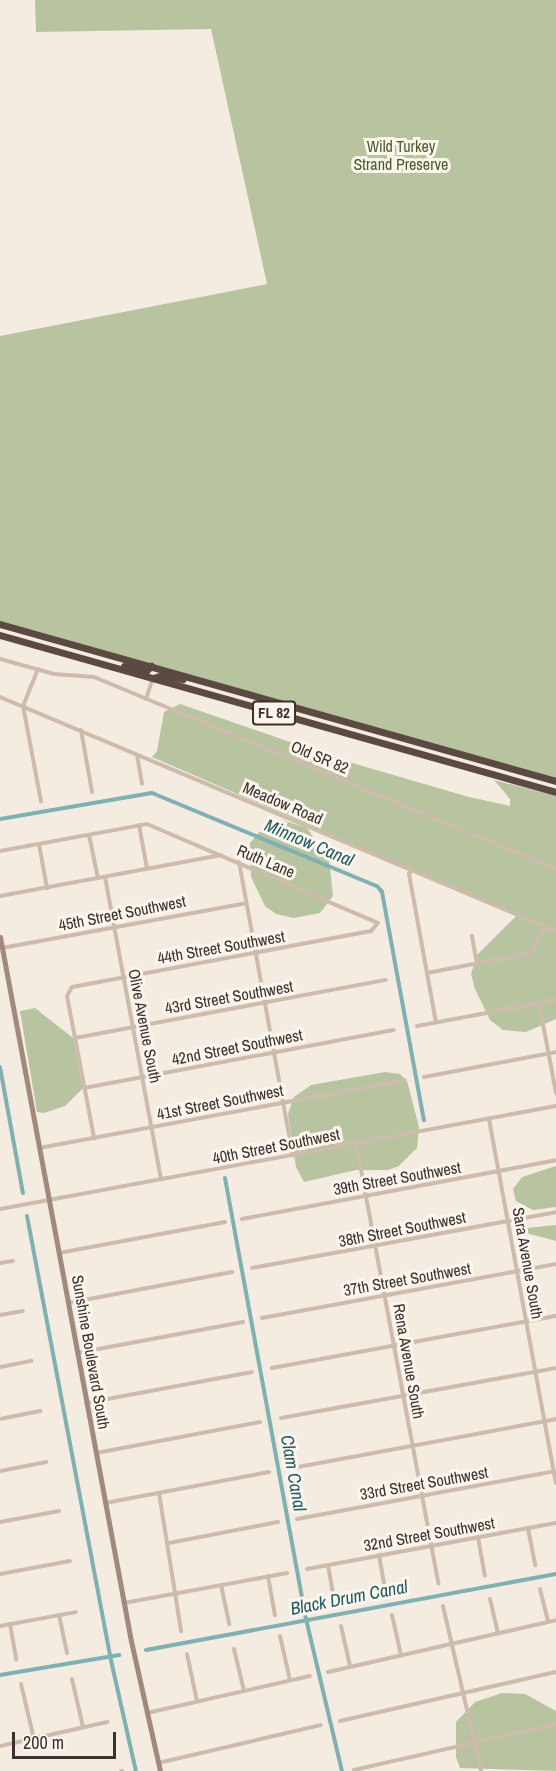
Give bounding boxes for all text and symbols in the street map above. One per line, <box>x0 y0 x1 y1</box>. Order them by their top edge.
park label: Wild Turkey Strand Preserve <box>354 136 448 174</box>
road number: FL 82 <box>252 701 296 725</box>
street label: Old SR 82 <box>288 736 352 778</box>
street label: Meadow Road <box>240 778 326 828</box>
water label: Minnow Canal <box>261 815 357 871</box>
street label: Ruth Lane <box>234 840 298 882</box>
street label: 45th Street Southwest <box>57 891 187 935</box>
street label: 44th Street Southwest <box>156 926 286 968</box>
street label: Olive Avenue South <box>124 967 166 1085</box>
street label: 43rd Street Southwest <box>163 976 295 1018</box>
street label: 42nd Street Southwest <box>170 1025 304 1069</box>
street label: 41st Street Southwest <box>155 1080 285 1124</box>
street label: 40th Street Southwest <box>211 1124 341 1168</box>
street label: 39th Street Southwest <box>332 1157 462 1199</box>
street label: Sara Avenue South <box>509 1205 547 1321</box>
street label: 38th Street Southwest <box>337 1207 467 1251</box>
street label: 37th Street Southwest <box>342 1258 472 1300</box>
street label: Sunshine Boulevard South <box>68 1273 114 1431</box>
street label: Rena Avenue South <box>389 1302 429 1420</box>
water label: Clam Canal <box>276 1433 310 1513</box>
street label: 33rd Street Southwest <box>358 1462 490 1504</box>
street label: 32nd Street Southwest <box>362 1513 496 1555</box>
water label: Black Drum Canal <box>289 1576 409 1620</box>
scale bar <box>15 1720 118 1758</box>
text: 200 m <box>23 1730 64 1755</box>

